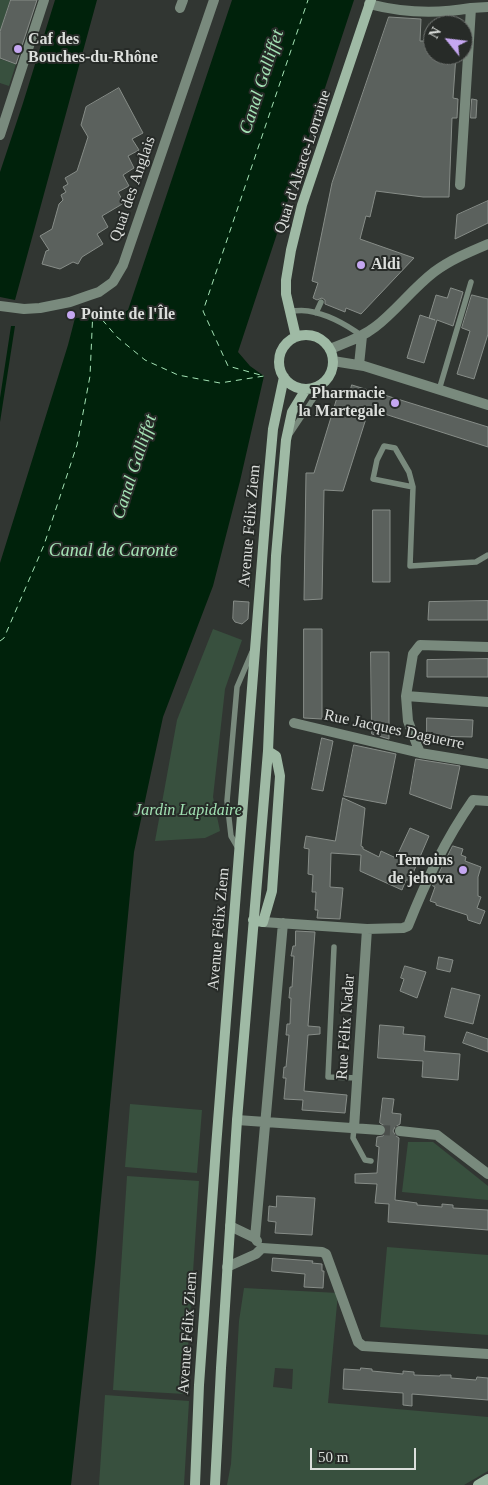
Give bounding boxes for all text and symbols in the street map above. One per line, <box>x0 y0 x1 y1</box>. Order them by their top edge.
north arrow <box>423 15 473 65</box>
text: N <box>426 25 444 41</box>
water label: Canal Galliffet <box>235 27 289 137</box>
place label: Caf des Bouches-du-Rhône <box>28 30 158 68</box>
marker: Caf des Bouches-du-Rhône <box>12 43 24 55</box>
street label: Quai d'Alsace-Lorraine <box>271 88 335 236</box>
street label: Quai des Anglais <box>106 134 160 244</box>
place label: Aldi <box>371 255 400 275</box>
marker: Aldi <box>355 259 367 271</box>
place label: Pointe de l'Île <box>81 305 175 325</box>
marker: Pointe de l'Île <box>65 309 77 321</box>
place label: Pharmacie la Martegale <box>298 384 385 422</box>
marker: Pharmacie la Martegale <box>389 397 401 409</box>
water label: Canal Galliffet <box>108 412 162 522</box>
street label: Avenue Félix Ziem <box>235 464 265 588</box>
water label: Canal de Caronte <box>49 540 177 562</box>
street label: Rue Jacques Daguerre <box>322 706 466 754</box>
park label: Jardin Lapidaire <box>134 801 242 821</box>
place label: Temoins de jehova <box>388 851 453 889</box>
marker: Temoins de jehova <box>457 864 469 876</box>
street label: Avenue Félix Ziem <box>204 867 234 991</box>
street label: Rue Félix Nadar <box>333 974 359 1080</box>
street label: Avenue Félix Ziem <box>174 1271 202 1395</box>
scale bar <box>313 1438 419 1470</box>
text: 50 m <box>318 1449 348 1465</box>

